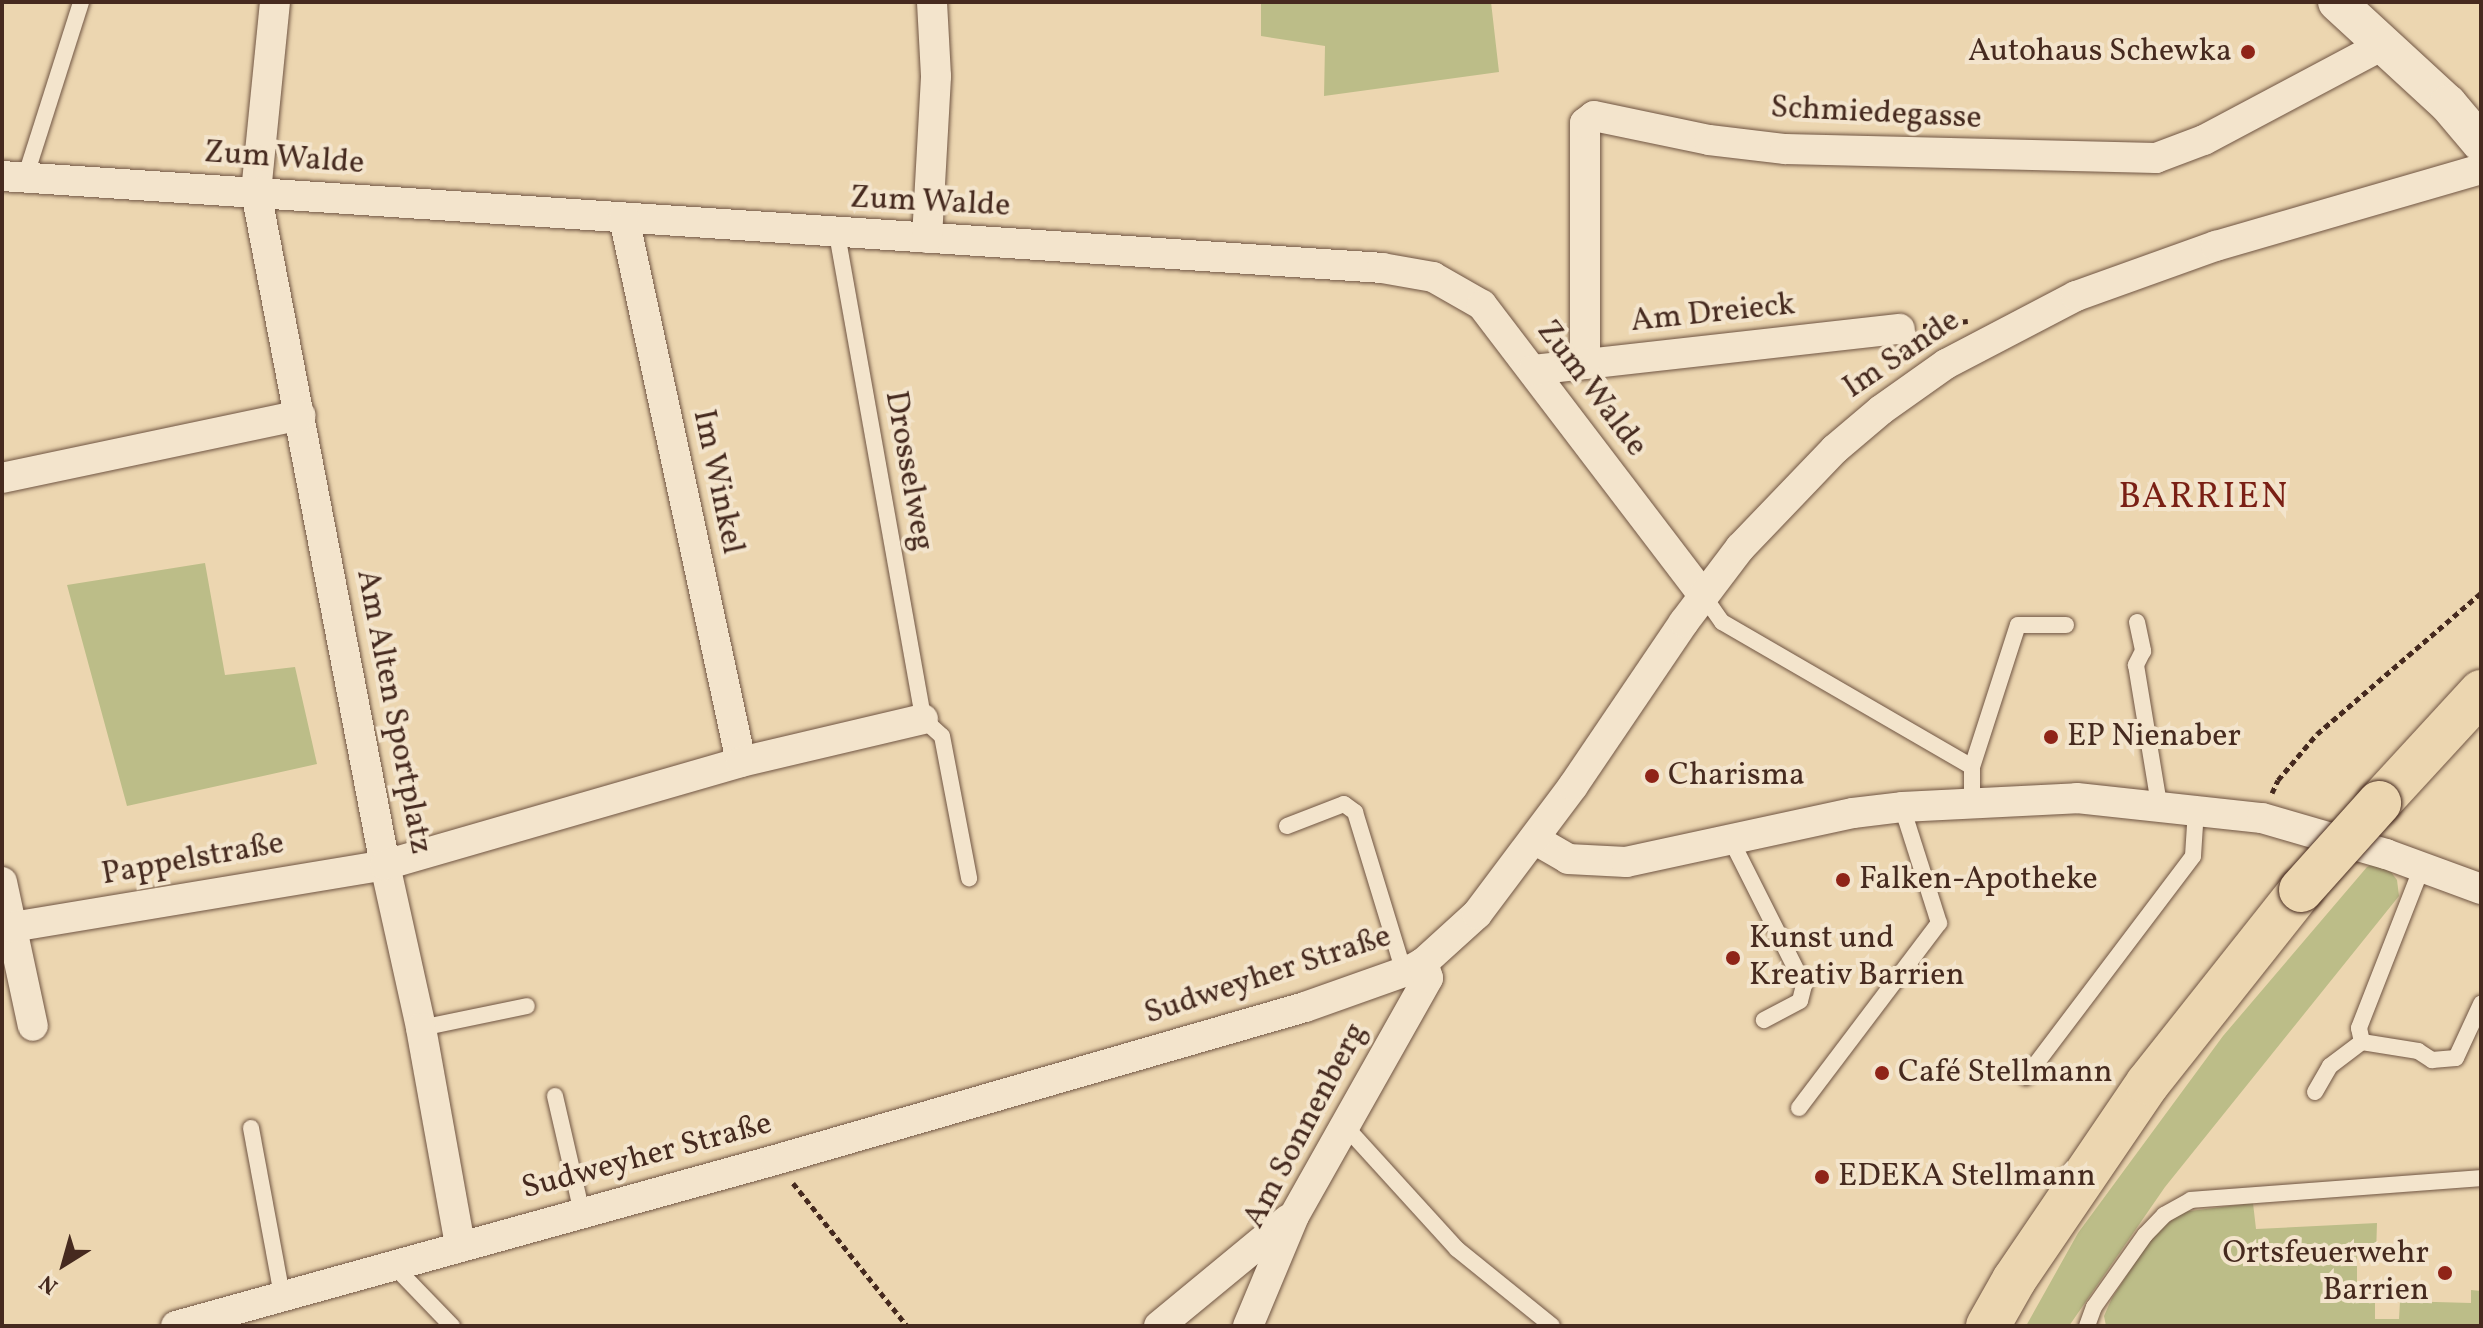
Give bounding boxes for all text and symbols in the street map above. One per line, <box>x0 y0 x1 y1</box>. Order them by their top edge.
place label: Autohaus Schewka <box>1968 33 2232 71</box>
marker: Autohaus Schewka <box>2239 43 2257 61</box>
street label: Schmiedegasse <box>1769 89 1983 139</box>
street label: Zum Walde <box>202 134 366 184</box>
street label: Zum Walde <box>848 180 1012 226</box>
street label: Am Dreieck <box>1629 286 1797 342</box>
street label: Im Sande <box>1837 302 1967 408</box>
street label: Zum Walde <box>1527 313 1655 465</box>
street label: Drosselweg <box>875 388 941 554</box>
street label: Im Winkel <box>683 406 751 558</box>
district label: BARRIEN <box>2118 477 2290 521</box>
street label: Am Alten Sportplatz <box>347 567 439 857</box>
place label: EP Nienaber <box>2067 718 2241 756</box>
marker: EP Nienaber <box>2042 728 2060 746</box>
place label: Charisma <box>1668 757 1805 795</box>
marker: Charisma <box>1643 767 1661 785</box>
street label: Pappelstraße <box>99 825 287 895</box>
place label: Falken-Apotheke <box>1859 861 2098 899</box>
marker: Falken-Apotheke <box>1834 871 1852 889</box>
street label: Sudweyher Straße <box>1140 918 1396 1034</box>
place label: Kunst und Kreativ Barrien <box>1749 921 1965 996</box>
marker: Kunst und Kreativ Barrien <box>1724 949 1742 967</box>
street label: Am Sonnenberg <box>1236 1017 1376 1235</box>
place label: Café Stellmann <box>1898 1054 2113 1092</box>
marker: Café Stellmann <box>1873 1064 1891 1082</box>
street label: Sudweyher Straße <box>518 1105 776 1209</box>
place label: EDEKA Stellmann <box>1838 1158 2096 1196</box>
marker: EDEKA Stellmann <box>1813 1168 1831 1186</box>
north arrow <box>24 1224 104 1304</box>
place label: Ortsfeuerwehr Barrien <box>2222 1236 2429 1311</box>
marker: Ortsfeuerwehr Barrien <box>2436 1264 2454 1282</box>
text: N <box>34 1266 65 1301</box>

